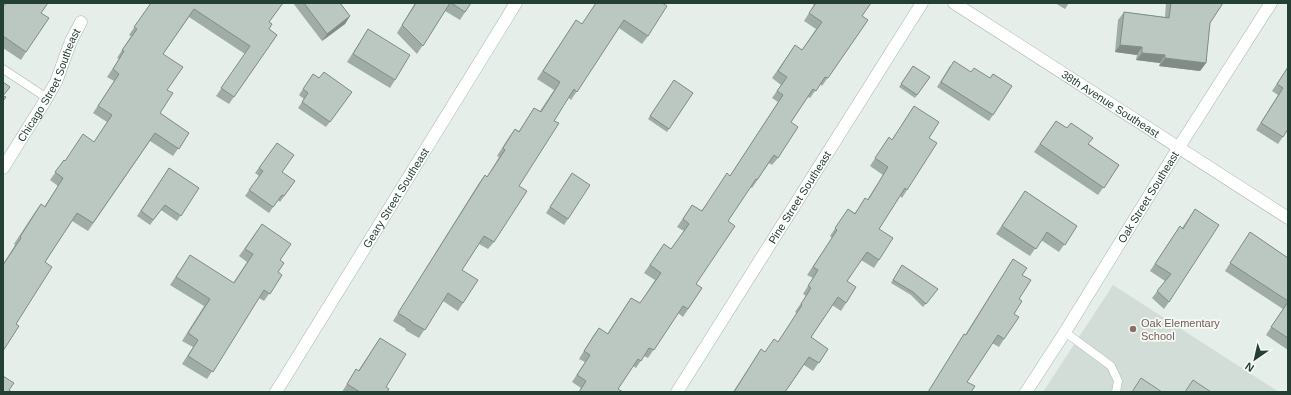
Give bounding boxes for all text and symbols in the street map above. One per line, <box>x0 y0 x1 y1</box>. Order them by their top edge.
street label: Chicago Street Southeast <box>15 27 82 144</box>
street label: 38th Avenue Southeast <box>1059 68 1161 139</box>
street label: Geary Street Southeast <box>360 146 431 250</box>
street label: Pine Street Southeast <box>766 149 833 246</box>
street label: Oak Street Southeast <box>1115 149 1181 245</box>
place label: Oak Elementary School <box>1141 317 1220 342</box>
marker: Oak Elementary School <box>1128 324 1138 334</box>
north arrow <box>1235 339 1275 379</box>
text: N <box>1243 360 1256 374</box>

